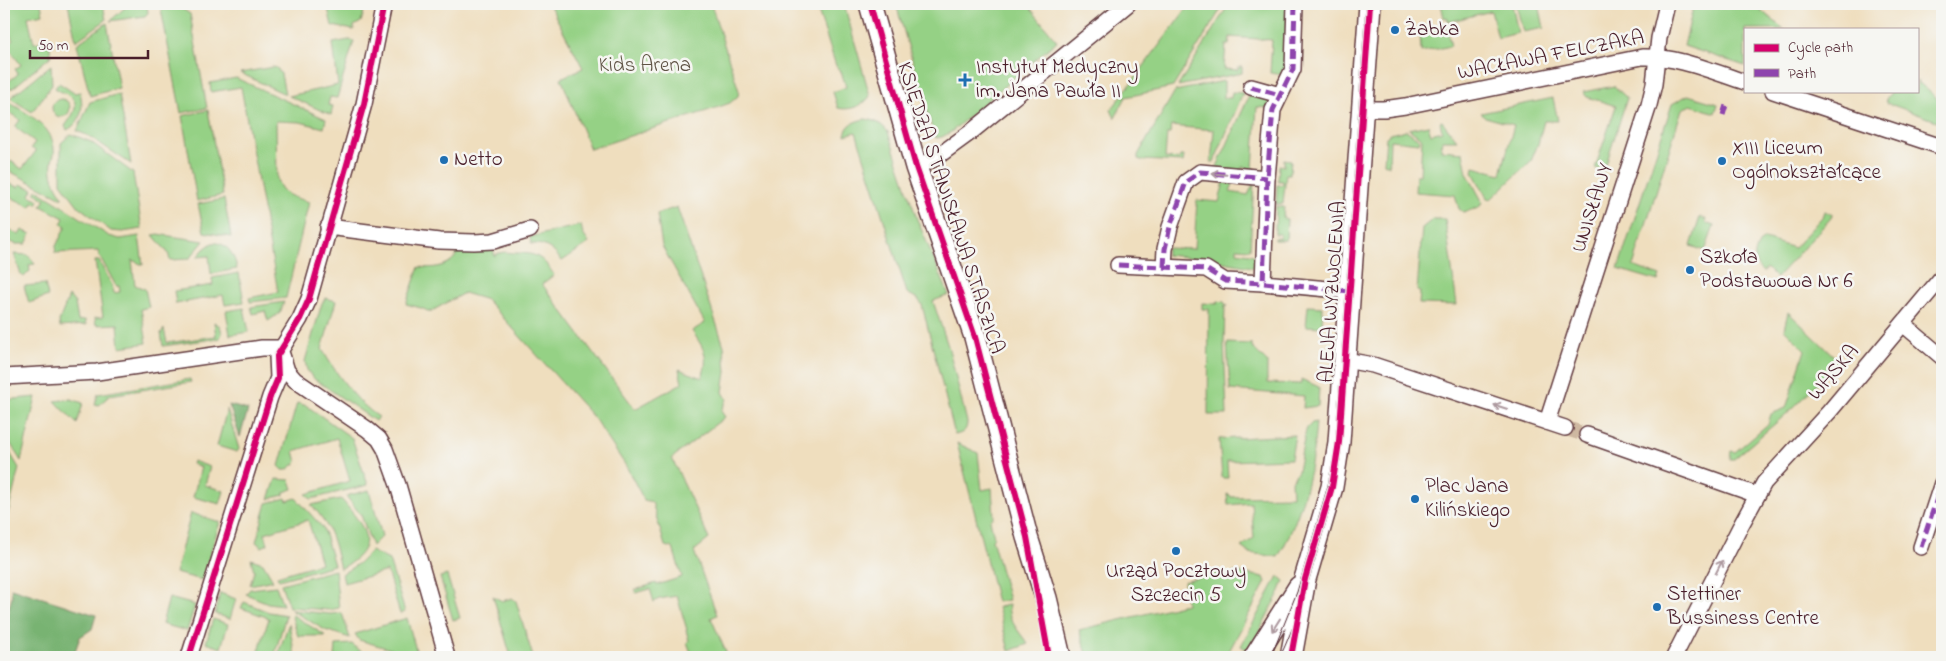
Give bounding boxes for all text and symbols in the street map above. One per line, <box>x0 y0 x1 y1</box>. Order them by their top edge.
place label: Żabka <box>1405 15 1459 45</box>
street label: WACŁAWA FELCZAKA <box>1455 23 1647 89</box>
marker: Żabka <box>1389 24 1401 36</box>
scale bar <box>30 28 148 60</box>
legend <box>1744 28 1918 92</box>
text: 50 m <box>38 35 69 57</box>
text: Cycle path <box>1788 37 1853 60</box>
park label: Kids Arena <box>599 51 691 81</box>
place label: Instytut Medyczny im. Jana Pawła II <box>976 53 1138 107</box>
street label: KSIĘDZA STANISŁAWA STASZICA <box>889 58 1011 358</box>
text: Path <box>1788 63 1816 85</box>
marker: Instytut Medyczny im. Jana Pawła II <box>958 73 972 87</box>
place label: XIII Liceum Ogólnokształcące <box>1732 134 1882 190</box>
place label: Netto <box>454 145 503 175</box>
marker: Netto <box>438 154 450 166</box>
marker: XIII Liceum Ogólnokształcące <box>1716 155 1728 167</box>
street label: UNISŁAWY <box>1564 159 1622 257</box>
one-way arrow <box>1211 169 1227 178</box>
street label: ALEJA WYZWOLENIA <box>1312 200 1354 384</box>
place label: Szkoła Podstawowa Nr 6 <box>1700 243 1853 297</box>
marker: Szkoła Podstawowa Nr 6 <box>1684 264 1696 276</box>
street label: WĄSKA <box>1801 338 1867 408</box>
one-way arrow <box>1493 401 1509 411</box>
place label: Plac Jana Kilińskiego <box>1425 472 1510 528</box>
marker: Plac Jana Kilińskiego <box>1409 493 1421 505</box>
marker: Urząd Pocztowy Szczecin 5 <box>1170 545 1182 557</box>
place label: Urząd Pocztowy Szczecin 5 <box>1106 557 1246 611</box>
one-way arrow <box>1715 560 1725 575</box>
place label: Stettiner Bussiness Centre <box>1666 580 1819 634</box>
marker: Stettiner Bussiness Centre <box>1651 601 1663 613</box>
one-way arrow <box>1271 617 1281 631</box>

